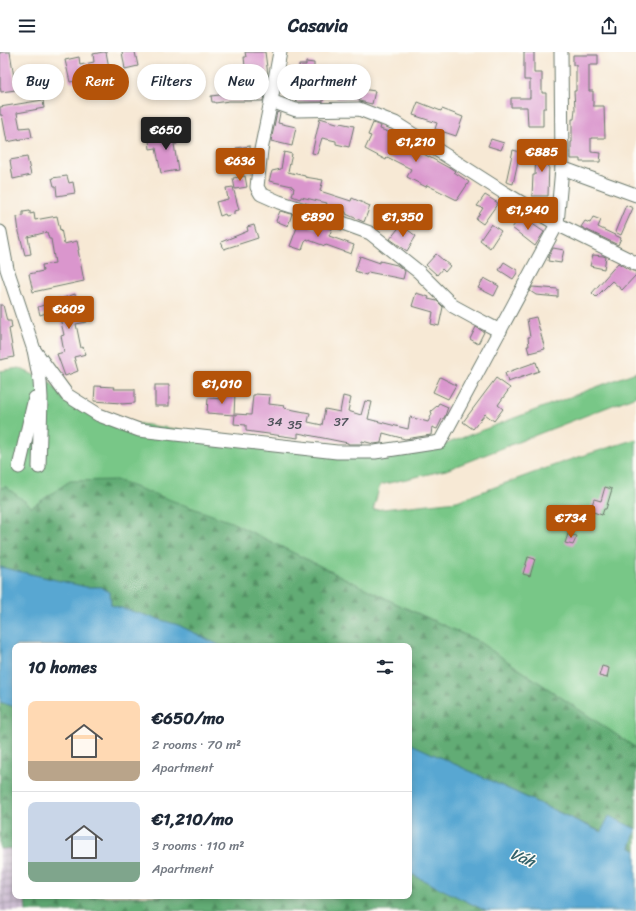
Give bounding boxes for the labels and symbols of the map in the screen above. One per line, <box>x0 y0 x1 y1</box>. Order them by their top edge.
pin: €650 <box>142 117 190 151</box>
pin: €1,210 <box>383 129 449 163</box>
pin: €885 <box>518 139 566 173</box>
pin: €636 <box>216 148 264 182</box>
pin: €1,940 <box>495 197 561 231</box>
pin: €890 <box>294 204 342 238</box>
pin: €1,350 <box>370 204 436 238</box>
pin: €609 <box>45 296 93 330</box>
pin: €1,010 <box>189 371 255 405</box>
house number: 34 <box>267 410 283 433</box>
house number: 37 <box>334 410 350 433</box>
house number: 35 <box>287 413 303 436</box>
pin: €734 <box>547 505 595 539</box>
water label: Váh <box>506 839 541 876</box>

